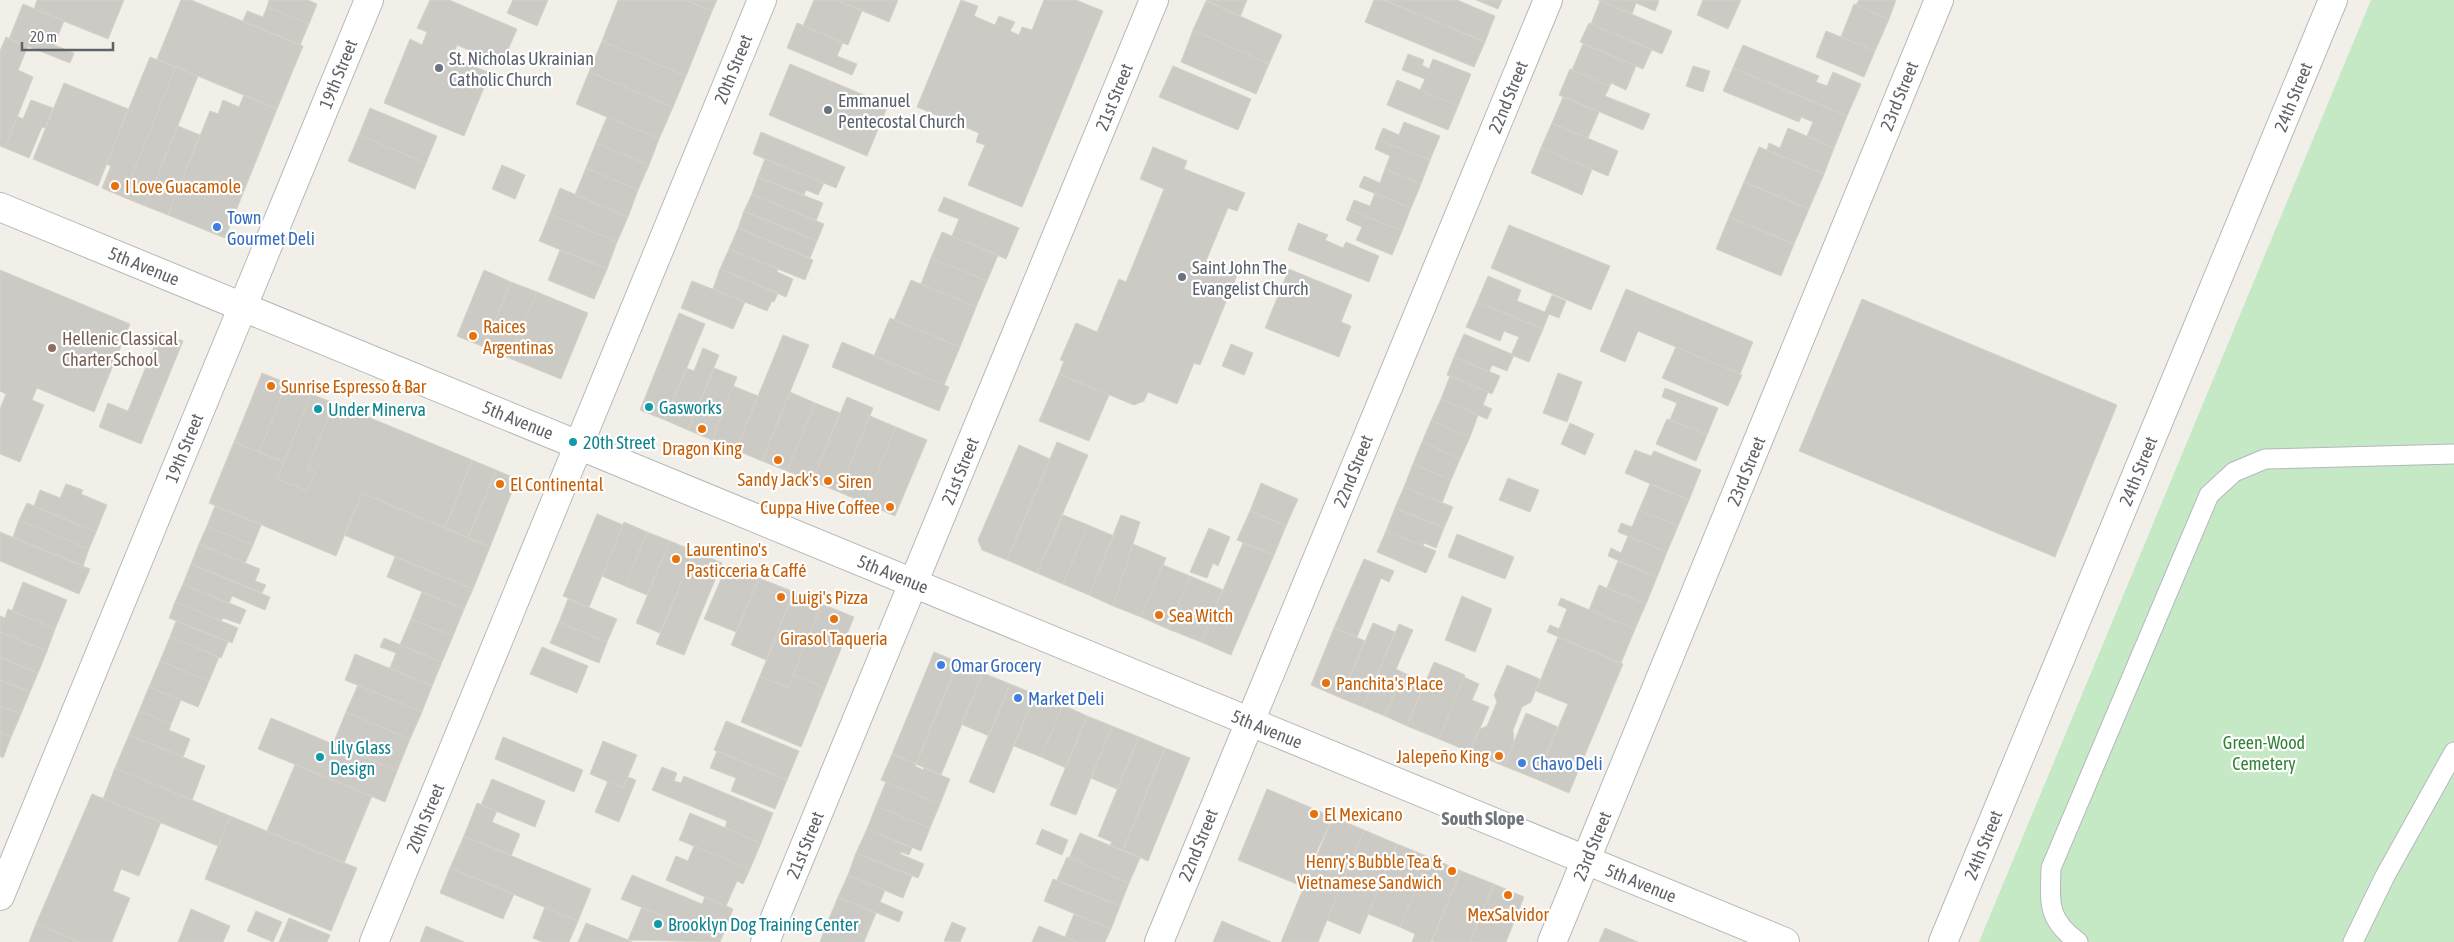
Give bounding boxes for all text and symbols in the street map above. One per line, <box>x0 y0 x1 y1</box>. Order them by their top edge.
scale bar <box>22 20 114 52</box>
text: 20 m <box>30 28 57 45</box>
street label: 20th Street <box>710 31 756 107</box>
street label: 19th Street <box>315 36 361 112</box>
place label: St. Nicholas Ukrainian Catholic Church <box>449 48 594 90</box>
street label: 22nd Street <box>1484 58 1532 136</box>
street label: 23rd Street <box>1876 58 1922 134</box>
street label: 24th Street <box>2270 59 2316 135</box>
street label: 21st Street <box>1091 60 1137 134</box>
marker: St. Nicholas Ukrainian Catholic Church <box>433 62 445 74</box>
place label: Emmanuel Pentecostal Church <box>838 90 965 132</box>
marker: Emmanuel Pentecostal Church <box>822 104 834 116</box>
place label: I Love Guacamole <box>125 176 241 197</box>
marker: I Love Guacamole <box>109 180 121 192</box>
place label: Town Gourmet Deli <box>227 207 315 249</box>
marker: Town Gourmet Deli <box>211 221 223 233</box>
street label: 5th Avenue <box>105 242 183 290</box>
place label: Saint John The Evangelist Church <box>1192 257 1309 299</box>
marker: Saint John The Evangelist Church <box>1176 271 1188 283</box>
place label: Raices Argentinas <box>483 316 554 358</box>
place label: Hellenic Classical Charter School <box>62 328 178 370</box>
marker: Raices Argentinas <box>467 330 479 342</box>
marker: Hellenic Classical Charter School <box>46 342 58 354</box>
place label: Sunrise Espresso & Bar <box>281 376 427 397</box>
marker: Sunrise Espresso & Bar <box>265 380 277 392</box>
street label: 5th Avenue <box>479 396 557 444</box>
place label: Gasworks <box>659 397 722 418</box>
place label: Under Minerva <box>328 399 426 420</box>
marker: Gasworks <box>643 401 655 413</box>
marker: Under Minerva <box>312 403 324 415</box>
street label: 19th Street <box>161 410 207 486</box>
marker: Dragon King <box>696 423 708 435</box>
place label: 20th Street <box>583 432 656 453</box>
street label: 22nd Street <box>1329 432 1377 510</box>
street label: 23rd Street <box>1723 433 1769 509</box>
street label: 24th Street <box>2115 433 2161 509</box>
street label: 21st Street <box>937 434 983 508</box>
marker: 20th Street <box>567 436 579 448</box>
place label: Dragon King <box>662 438 742 459</box>
marker: Sandy Jack's <box>772 454 784 466</box>
place label: Sandy Jack's <box>737 469 819 490</box>
place label: Siren <box>838 471 872 492</box>
place label: El Continental <box>510 474 604 495</box>
marker: Siren <box>822 475 834 487</box>
marker: El Continental <box>494 478 506 490</box>
place label: Cuppa Hive Coffee <box>760 497 880 518</box>
marker: Cuppa Hive Coffee <box>884 501 896 513</box>
place label: Laurentino's Pasticceria & Caffé <box>686 539 807 581</box>
street label: 5th Avenue <box>854 550 932 598</box>
marker: Laurentino's Pasticceria & Caffé <box>670 553 682 565</box>
place label: Luigi's Pizza <box>791 587 868 608</box>
marker: Luigi's Pizza <box>775 591 787 603</box>
place label: Sea Witch <box>1169 605 1233 626</box>
marker: Sea Witch <box>1153 609 1165 621</box>
marker: Girasol Taqueria <box>828 613 840 625</box>
place label: Girasol Taqueria <box>780 628 888 649</box>
place label: Omar Grocery <box>951 655 1042 676</box>
marker: Omar Grocery <box>935 659 947 671</box>
place label: Panchita's Place <box>1336 673 1443 694</box>
marker: Panchita's Place <box>1320 677 1332 689</box>
place label: Market Deli <box>1028 688 1104 709</box>
marker: Market Deli <box>1012 692 1024 704</box>
street label: 5th Avenue <box>1228 705 1306 753</box>
park label: Green-Wood Cemetery <box>2223 732 2305 774</box>
place label: Lily Glass Design <box>330 737 391 779</box>
place label: Jalepeño King <box>1396 746 1489 767</box>
marker: Jalepeño King <box>1493 750 1505 762</box>
marker: Lily Glass Design <box>314 751 326 763</box>
place label: Chavo Deli <box>1532 753 1603 774</box>
marker: Chavo Deli <box>1516 757 1528 769</box>
street label: 20th Street <box>402 780 448 856</box>
place label: El Mexicano <box>1324 804 1403 825</box>
street label: 22nd Street <box>1174 806 1222 884</box>
district label: South Slope <box>1442 807 1525 829</box>
street label: 24th Street <box>1960 807 2006 883</box>
street label: 21st Street <box>782 808 828 882</box>
marker: El Mexicano <box>1308 808 1320 820</box>
street label: 23rd Street <box>1569 808 1615 884</box>
place label: Henry's Bubble Tea & Vietnamese Sandwich <box>1297 851 1443 893</box>
street label: 5th Avenue <box>1602 859 1680 907</box>
marker: Henry's Bubble Tea & Vietnamese Sandwich <box>1446 865 1458 877</box>
marker: MexSalvidor <box>1502 889 1514 901</box>
place label: MexSalvidor <box>1467 904 1550 925</box>
place label: Brooklyn Dog Training Center <box>668 914 859 935</box>
marker: Brooklyn Dog Training Center <box>652 918 664 930</box>

